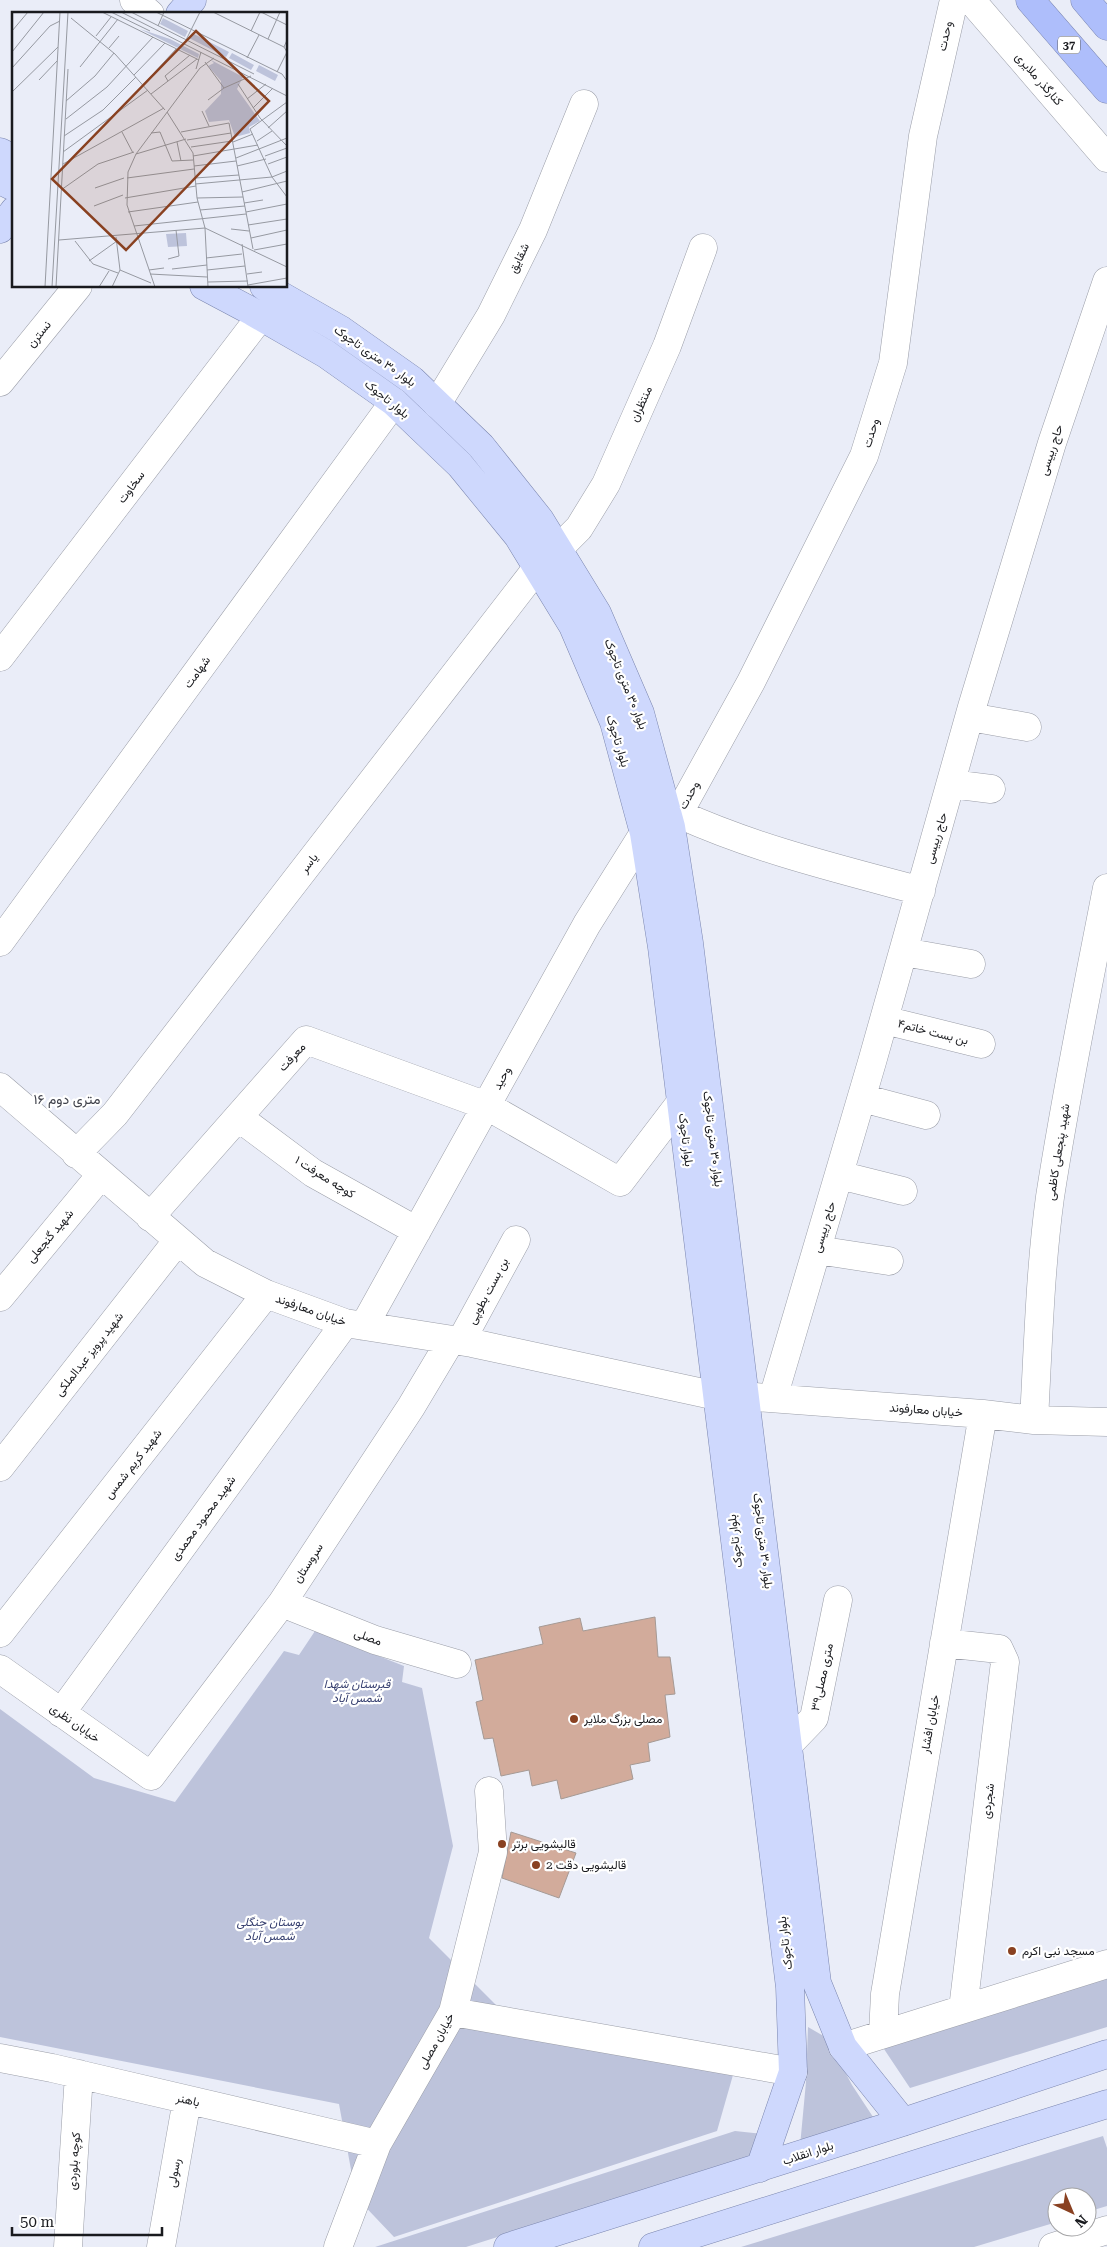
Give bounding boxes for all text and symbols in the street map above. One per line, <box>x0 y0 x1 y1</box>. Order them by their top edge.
inset map <box>12 12 288 288</box>
street label: وحدت <box>935 20 956 53</box>
road number: 37 <box>1058 36 1080 54</box>
street label: کنارگذر ملایری <box>1012 50 1066 109</box>
street label: شقایق <box>506 241 533 276</box>
street label: نسترن <box>24 318 55 351</box>
street label: بلوار ۳۰ متری تاجوک <box>331 323 419 390</box>
street label: بلوار تاجوک <box>361 377 412 422</box>
street label: منتظران <box>627 384 656 424</box>
street label: وحدت <box>860 416 883 450</box>
street label: حاج رییسی <box>1036 423 1068 478</box>
street label: سخاوت <box>114 468 148 506</box>
street label: بلوار ۳۰ متری تاجوک <box>601 637 651 732</box>
street label: شهامت <box>181 653 214 691</box>
street label: بلوار تاجوک <box>603 713 633 769</box>
street label: وحدت <box>676 778 703 812</box>
street label: حاج رییسی <box>922 811 952 866</box>
street label: یاسر <box>296 850 322 877</box>
street label: بن بست خاتم۴ <box>896 1016 970 1049</box>
street label: معرفت <box>275 1040 309 1075</box>
street label: وحید <box>490 1064 515 1092</box>
street label: بلوار ۳۰ متری تاجوک <box>699 1090 726 1188</box>
district label: ۱۶ متری دوم <box>34 1091 100 1108</box>
street label: شهید پنجعلی کاظمی <box>1043 1103 1074 1202</box>
street label: بلوار تاجوک <box>675 1113 696 1168</box>
street label: کوچه معرفت ۱ <box>292 1153 358 1202</box>
street label: حاج رییسی <box>810 1200 840 1255</box>
street label: شهید گنجعلی <box>24 1207 77 1266</box>
street label: بن بست بطوپی <box>465 1255 512 1327</box>
street label: خیابان معارفوند <box>274 1291 348 1330</box>
street label: شهید پرویز عبدالملکی <box>52 1309 127 1399</box>
street label: خیابان معارفوند <box>889 1400 963 1421</box>
street label: شهید کریم شمس <box>101 1426 165 1502</box>
street label: شهید محمود محمدی <box>168 1473 239 1564</box>
street label: بلوار ۳۰ متری تاجوک <box>749 1492 776 1590</box>
street label: بلوار تاجوک <box>725 1513 746 1568</box>
street label: سروستان <box>290 1540 327 1586</box>
street label: مصلی <box>352 1626 384 1649</box>
street label: ۳۹متری مصلی <box>808 1642 837 1712</box>
park label: قبرستان شهدا شمس آباد <box>324 1677 392 1706</box>
street label: خیابان افشار <box>918 1694 943 1755</box>
street label: خیابان نظری <box>47 1701 103 1746</box>
place label: مصلی بزرگ ملایر <box>583 1712 662 1727</box>
marker: مصلی بزرگ ملایر <box>568 1713 580 1725</box>
street label: شجردی <box>979 1782 998 1820</box>
place label: قالیشویی برتر <box>511 1837 576 1852</box>
marker: قالیشویی برتر <box>496 1838 508 1850</box>
place label: قالیشویی دقت 2 <box>546 1858 626 1873</box>
marker: قالیشویی دقت 2 <box>530 1859 542 1871</box>
park label: بوستان جنگلی شمس آباد <box>236 1915 304 1944</box>
street label: بلوار تاجوک <box>775 1915 796 1970</box>
place label: مسجد نبی اکرم <box>1022 1944 1095 1959</box>
marker: مسجد نبی اکرم <box>1006 1945 1018 1957</box>
street label: خیابان مصلی <box>415 2011 458 2072</box>
street label: باهنر <box>174 2090 201 2110</box>
street label: کوچه بلوردی <box>65 2132 84 2191</box>
street label: بلوار انقلاب <box>781 2138 835 2169</box>
street label: رسولی <box>165 2157 184 2189</box>
north arrow <box>1047 2187 1097 2237</box>
scale bar <box>12 2204 162 2236</box>
text: N <box>1071 2212 1090 2231</box>
text: 50 m <box>20 2213 55 2231</box>

